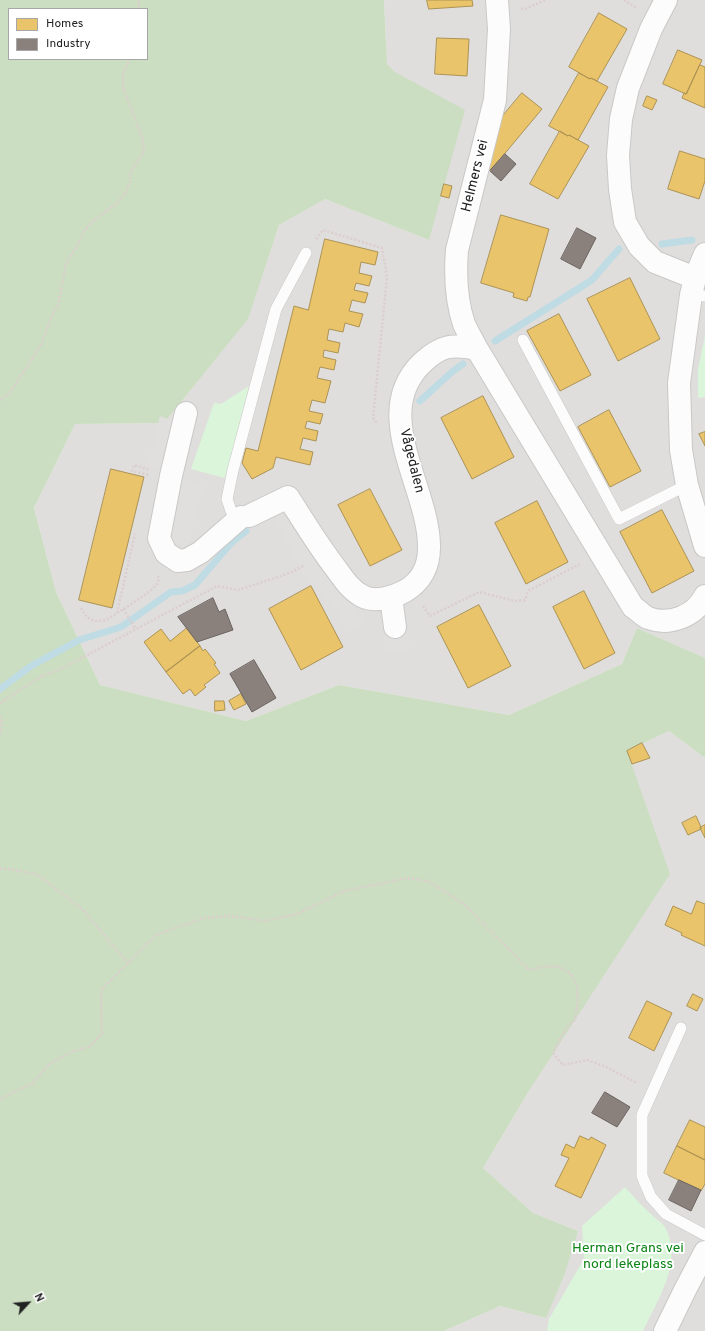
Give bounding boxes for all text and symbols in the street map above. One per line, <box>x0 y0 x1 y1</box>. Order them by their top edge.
legend <box>8 8 148 60</box>
text: Homes <box>46 16 83 32</box>
text: Industry <box>46 36 91 52</box>
street label: Helmers vei <box>459 138 493 214</box>
street label: Vågedalen <box>395 427 427 495</box>
park label: Herman Grans vei nord lekeplass <box>572 1241 684 1274</box>
north arrow <box>8 1283 48 1323</box>
text: N <box>31 1291 47 1304</box>

